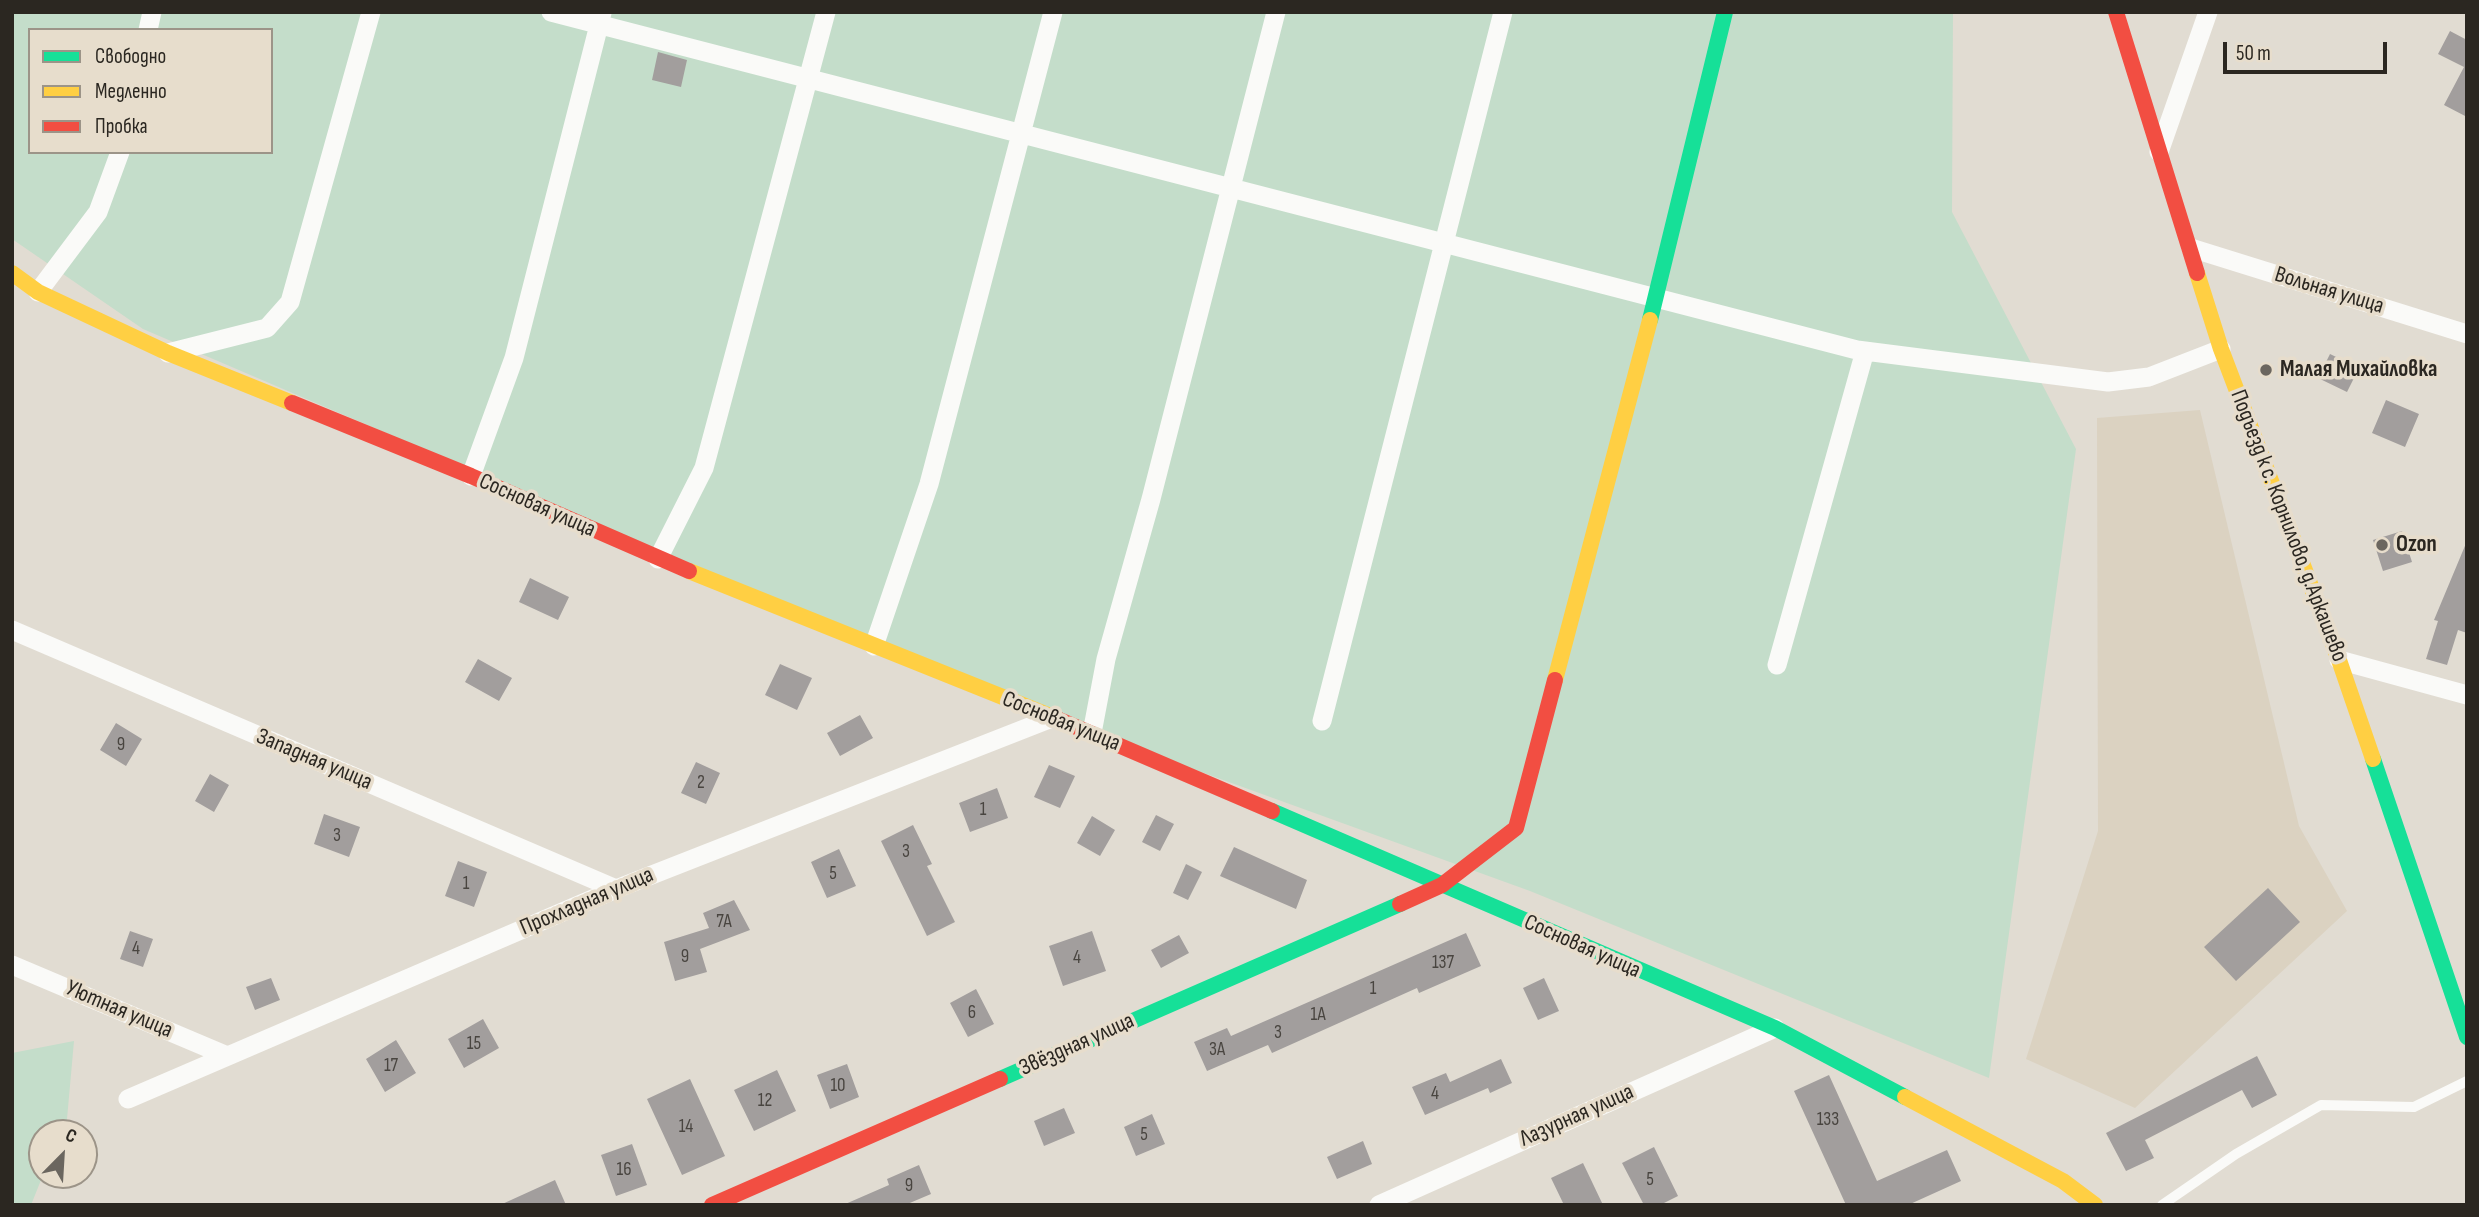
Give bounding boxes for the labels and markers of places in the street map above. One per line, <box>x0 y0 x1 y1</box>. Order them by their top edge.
place label: Малая Михайловка <box>2280 356 2437 384</box>
marker: Малая Михайловка <box>2258 362 2274 378</box>
place label: Ozon <box>2396 531 2437 559</box>
marker: Ozon <box>2374 537 2390 553</box>

